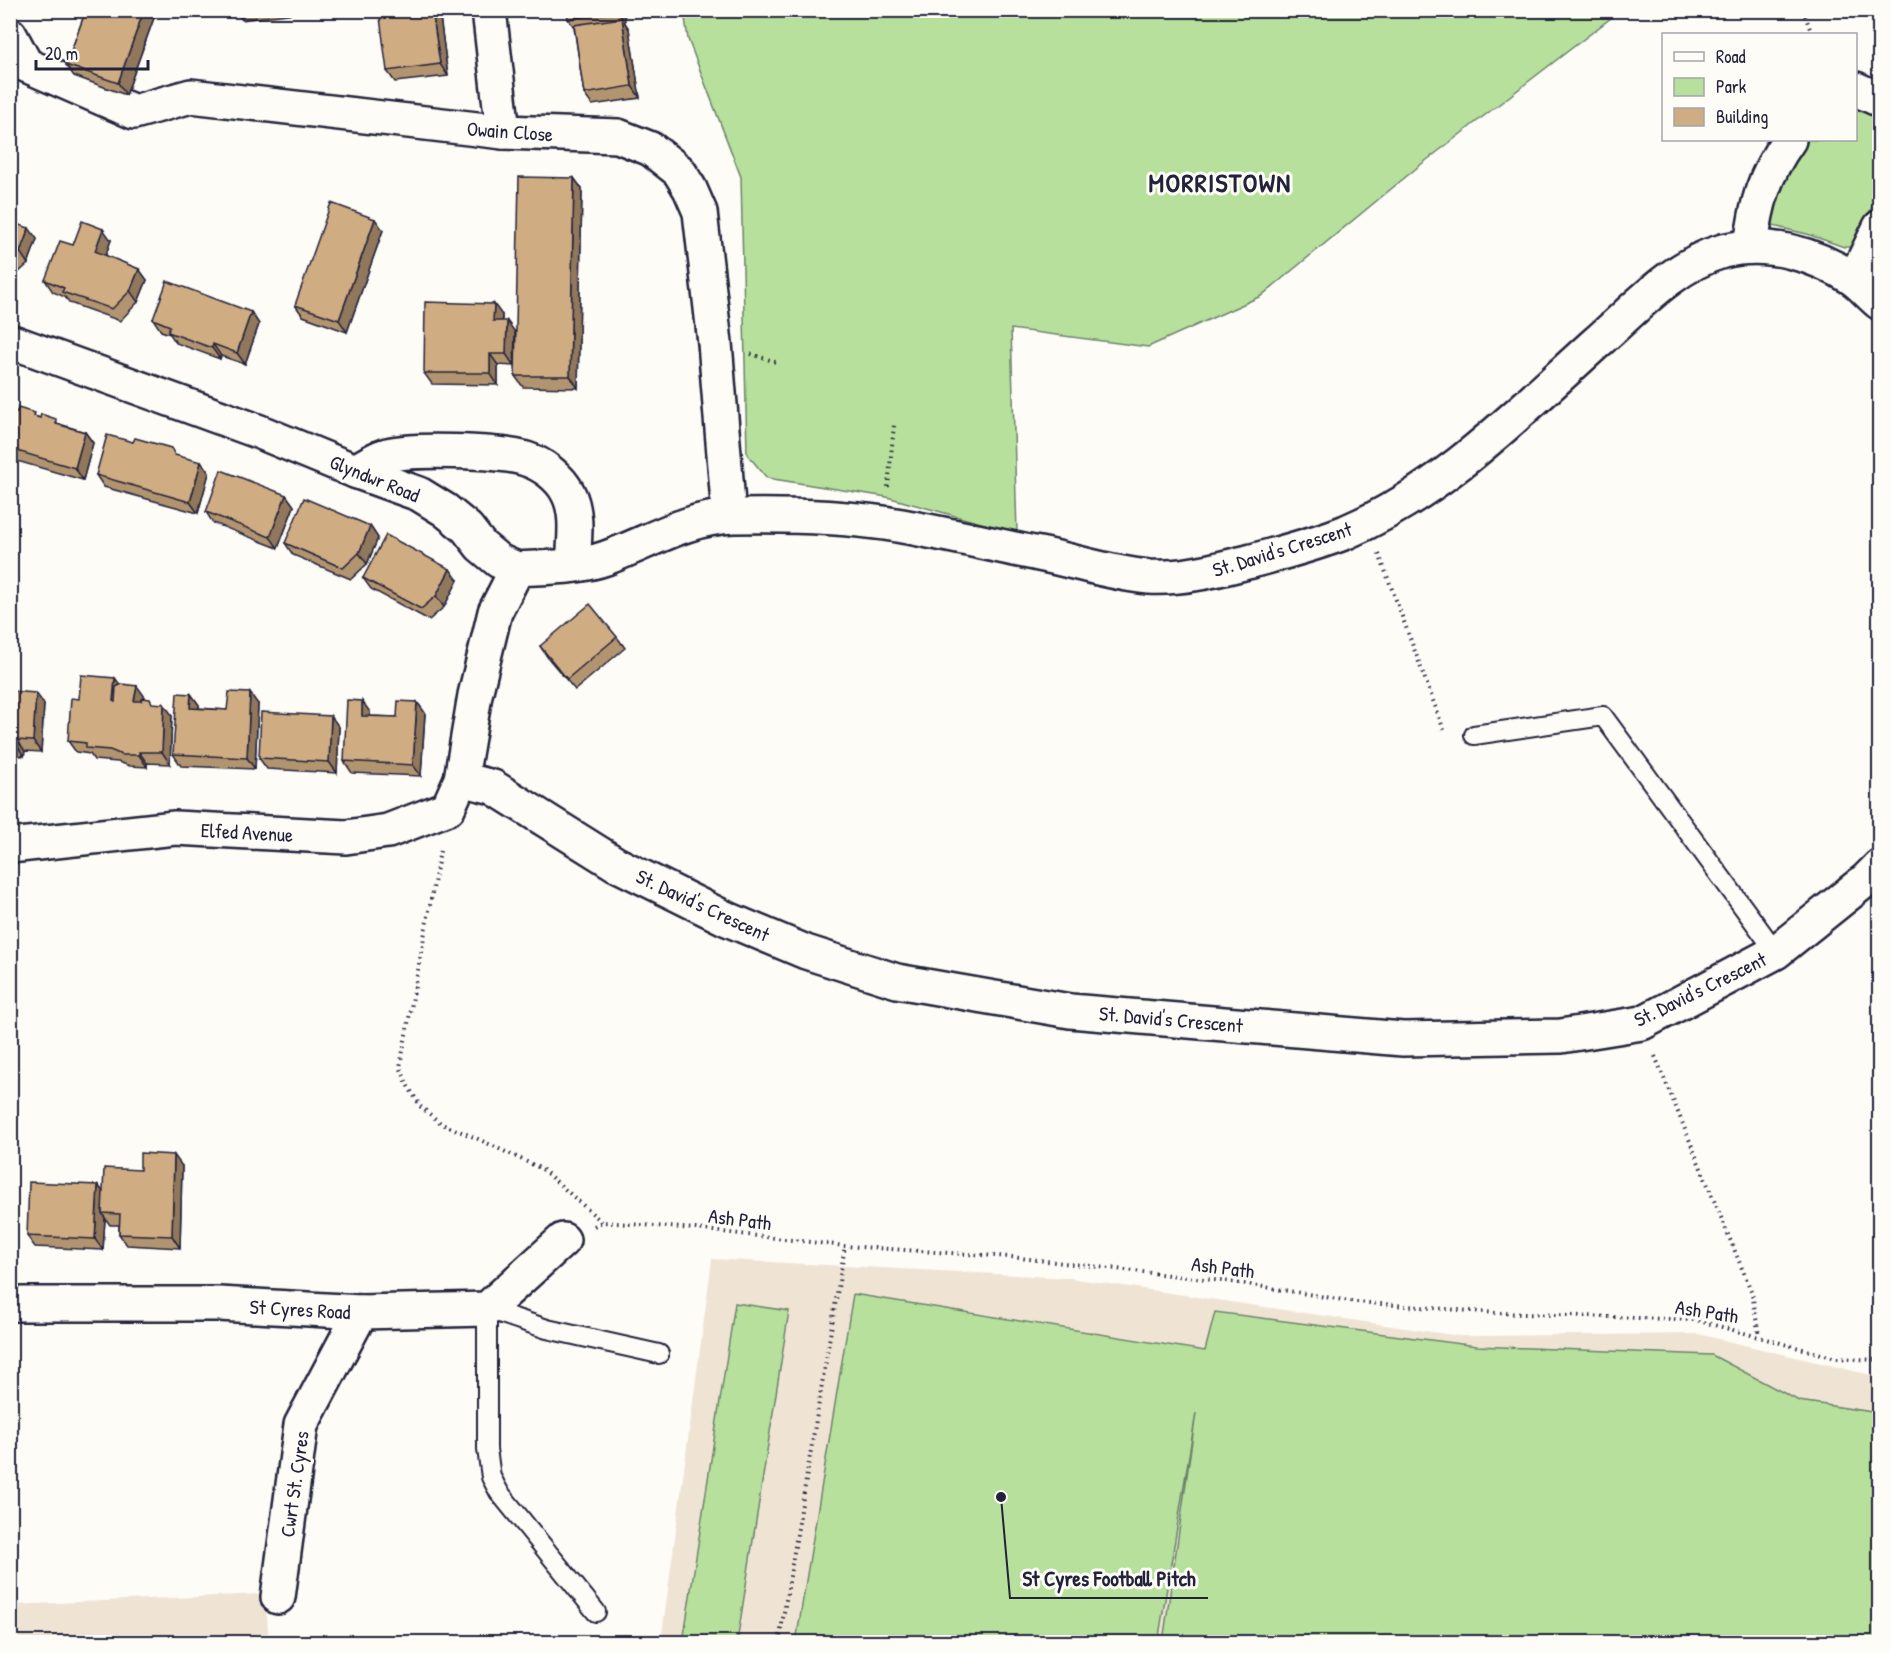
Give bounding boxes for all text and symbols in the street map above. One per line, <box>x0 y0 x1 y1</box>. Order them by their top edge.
scale bar <box>36 33 148 71</box>
legend <box>1662 33 1857 141</box>
text: 20 m <box>45 41 78 66</box>
text: Road <box>1716 44 1746 69</box>
text: Park <box>1716 74 1747 99</box>
text: Building <box>1716 104 1768 129</box>
street label: Owain Close <box>466 115 554 147</box>
district label: MORRISTOWN <box>1148 165 1292 200</box>
street label: Glyndwr Road <box>326 448 424 508</box>
street label: St. David's Crescent <box>1209 515 1356 583</box>
street label: Elfed Avenue <box>200 816 294 848</box>
street label: St. David's Crescent <box>632 862 775 948</box>
street label: St. David's Crescent <box>1629 945 1772 1033</box>
street label: St. David's Crescent <box>1098 999 1245 1039</box>
street label: Ash Path <box>707 1202 773 1236</box>
street label: Ash Path <box>1190 1250 1256 1284</box>
street label: St Cyres Road <box>249 1293 351 1325</box>
street label: Ash Path <box>1674 1293 1740 1329</box>
street label: Cwrt St. Cyres <box>273 1429 315 1539</box>
callout: St Cyres Football Pitch <box>1010 1559 1208 1598</box>
text: St Cyres Football Pitch <box>1022 1564 1196 1594</box>

